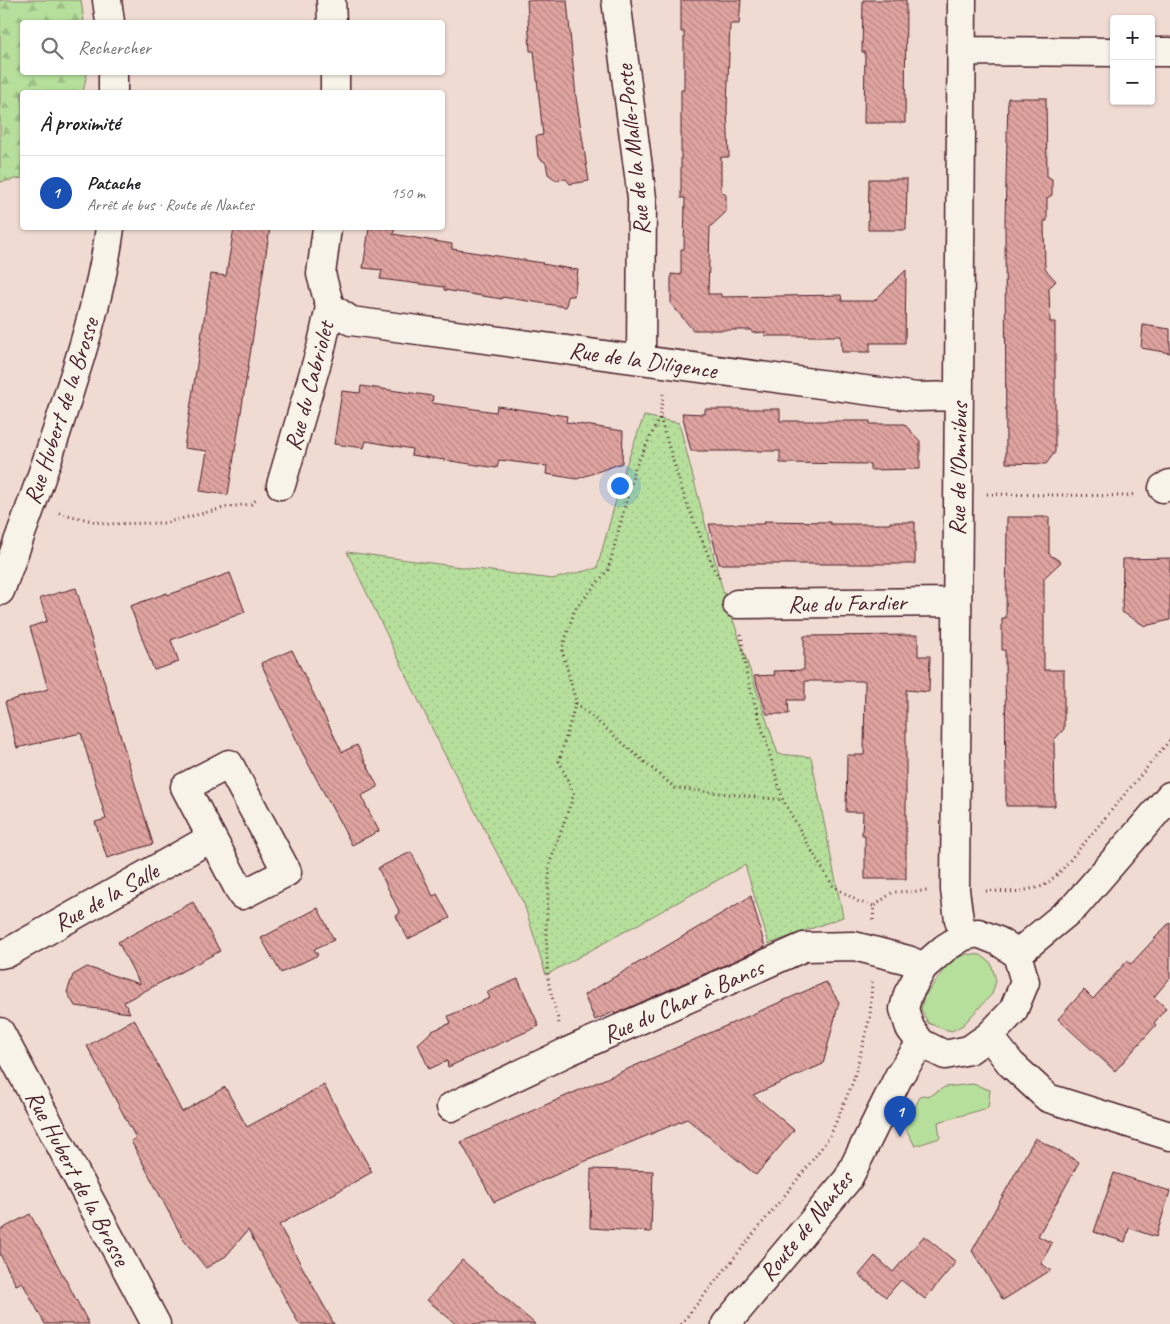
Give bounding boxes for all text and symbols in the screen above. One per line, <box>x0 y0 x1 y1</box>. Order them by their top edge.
map controls <box>1110 15 1155 105</box>
button: + <box>1110 15 1155 60</box>
search box <box>20 20 445 75</box>
icon: search <box>38 34 66 62</box>
text: Rechercher <box>78 36 151 60</box>
button: − <box>1110 60 1155 105</box>
street label: Rue de la Malle-Poste <box>609 61 657 237</box>
text: À proximité <box>40 110 120 136</box>
text: Patache <box>87 171 140 195</box>
text: 1 <box>52 183 60 203</box>
text: 150 m <box>391 183 425 203</box>
text: Arrêt de bus · Route de Nantes <box>87 195 254 215</box>
street label: Rue Hubert de la Brosse <box>17 312 106 508</box>
street label: Rue du Cabriolet <box>277 316 341 454</box>
street label: Rue de la Diligence <box>567 335 721 386</box>
street label: Rue de l'Omnibus <box>942 399 974 536</box>
your location <box>607 473 633 499</box>
street label: Rue du Fardier <box>788 587 909 619</box>
street label: Rue de la Salle <box>48 855 166 938</box>
street label: Rue du Char à Bancs <box>598 951 770 1050</box>
street label: Rue Hubert de la Brosse <box>19 1085 138 1273</box>
pin: 1 <box>884 1096 916 1137</box>
street label: Route de Nantes <box>752 1163 861 1287</box>

